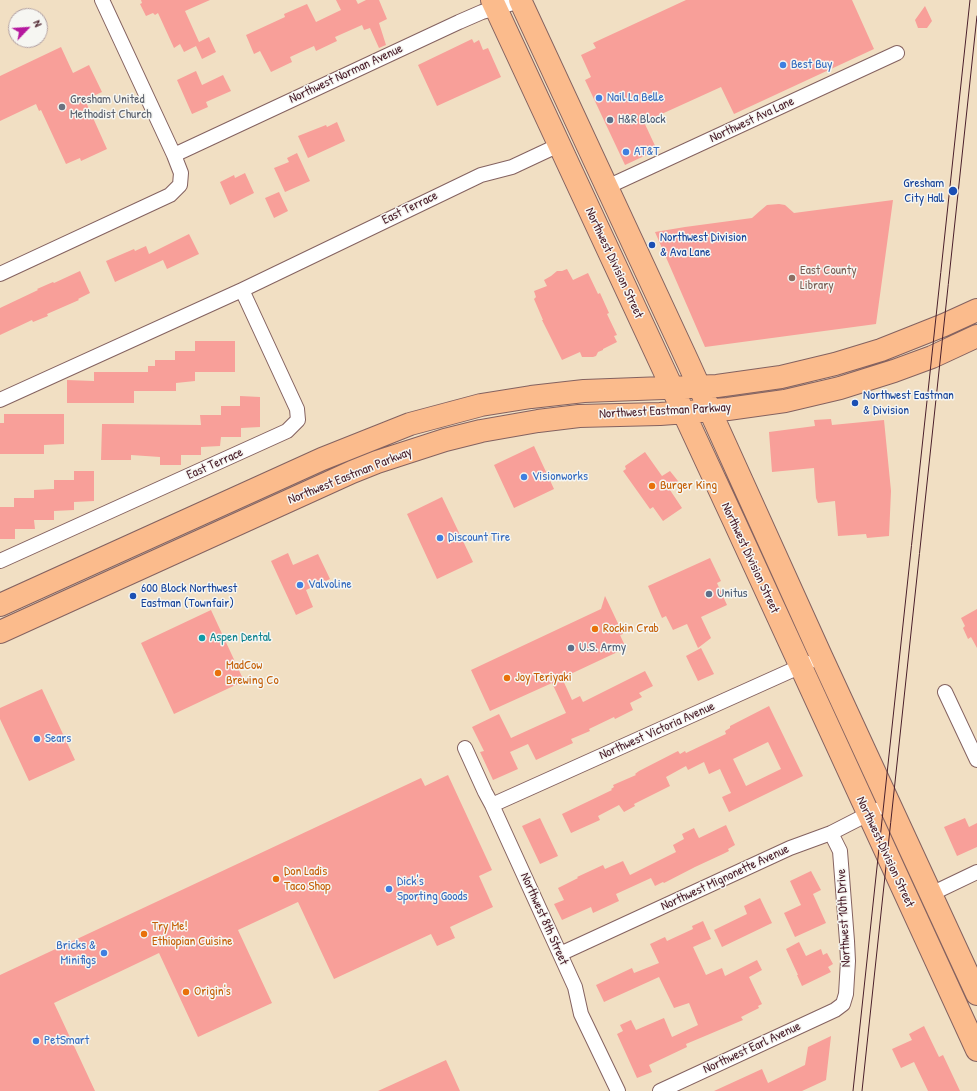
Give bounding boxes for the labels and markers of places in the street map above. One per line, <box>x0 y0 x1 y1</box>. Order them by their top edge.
place label: Best Buy <box>791 57 833 73</box>
marker: Best Buy <box>778 60 788 70</box>
place label: Nail La Belle <box>607 90 664 106</box>
place label: Gresham United Methodist Church <box>70 92 152 123</box>
marker: Nail La Belle <box>594 93 604 103</box>
marker: Gresham United Methodist Church <box>57 102 67 112</box>
place label: H&R Block <box>618 112 666 128</box>
marker: H&R Block <box>605 115 615 125</box>
place label: AT&T <box>634 144 659 160</box>
marker: AT&T <box>621 147 631 157</box>
place label: Gresham City Hall <box>903 176 944 207</box>
marker: Gresham City Hall <box>947 185 959 197</box>
place label: Northwest Division & Ava Lane <box>660 230 747 261</box>
marker: Northwest Division & Ava Lane <box>647 240 657 250</box>
place label: East County Library <box>800 263 857 294</box>
marker: East County Library <box>787 273 797 283</box>
place label: Northwest Eastman & Division <box>863 388 954 419</box>
marker: Northwest Eastman & Division <box>850 398 860 408</box>
place label: Visionworks <box>532 469 588 485</box>
marker: Visionworks <box>519 472 529 482</box>
place label: Burger King <box>660 478 717 494</box>
marker: Burger King <box>647 481 657 491</box>
place label: Discount Tire <box>448 530 510 546</box>
marker: Discount Tire <box>435 533 445 543</box>
place label: Valvoline <box>308 577 352 593</box>
marker: Valvoline <box>295 580 305 590</box>
place label: 600 Block Northwest Eastman (Townfair) <box>141 581 237 612</box>
place label: Unitus <box>717 586 748 602</box>
marker: Unitus <box>704 589 714 599</box>
marker: 600 Block Northwest Eastman (Townfair) <box>128 591 138 601</box>
place label: Rockin Crab <box>603 621 659 637</box>
marker: Rockin Crab <box>590 624 600 634</box>
place label: Aspen Dental <box>210 630 271 646</box>
marker: Aspen Dental <box>197 633 207 643</box>
place label: U.S. Army <box>579 640 626 656</box>
marker: U.S. Army <box>566 643 576 653</box>
place label: MadCow Brewing Co <box>226 658 279 689</box>
marker: MadCow Brewing Co <box>213 668 223 678</box>
place label: Joy Teriyaki <box>515 670 572 686</box>
marker: Joy Teriyaki <box>502 673 512 683</box>
place label: Sears <box>45 731 71 747</box>
marker: Sears <box>32 734 42 744</box>
place label: Don Ladis Taco Shop <box>284 864 331 895</box>
marker: Don Ladis Taco Shop <box>271 874 281 884</box>
place label: Dick's Sporting Goods <box>397 874 468 905</box>
marker: Dick's Sporting Goods <box>384 884 394 894</box>
place label: Try Me! Ethiopian Cuisine <box>152 919 232 950</box>
marker: Try Me! Ethiopian Cuisine <box>139 929 149 939</box>
place label: Bricks & Minifigs <box>56 938 96 969</box>
marker: Bricks & Minifigs <box>99 948 109 958</box>
place label: Origin's <box>194 984 231 1000</box>
marker: Origin's <box>181 987 191 997</box>
place label: PetSmart <box>44 1033 89 1049</box>
marker: PetSmart <box>31 1036 41 1046</box>

